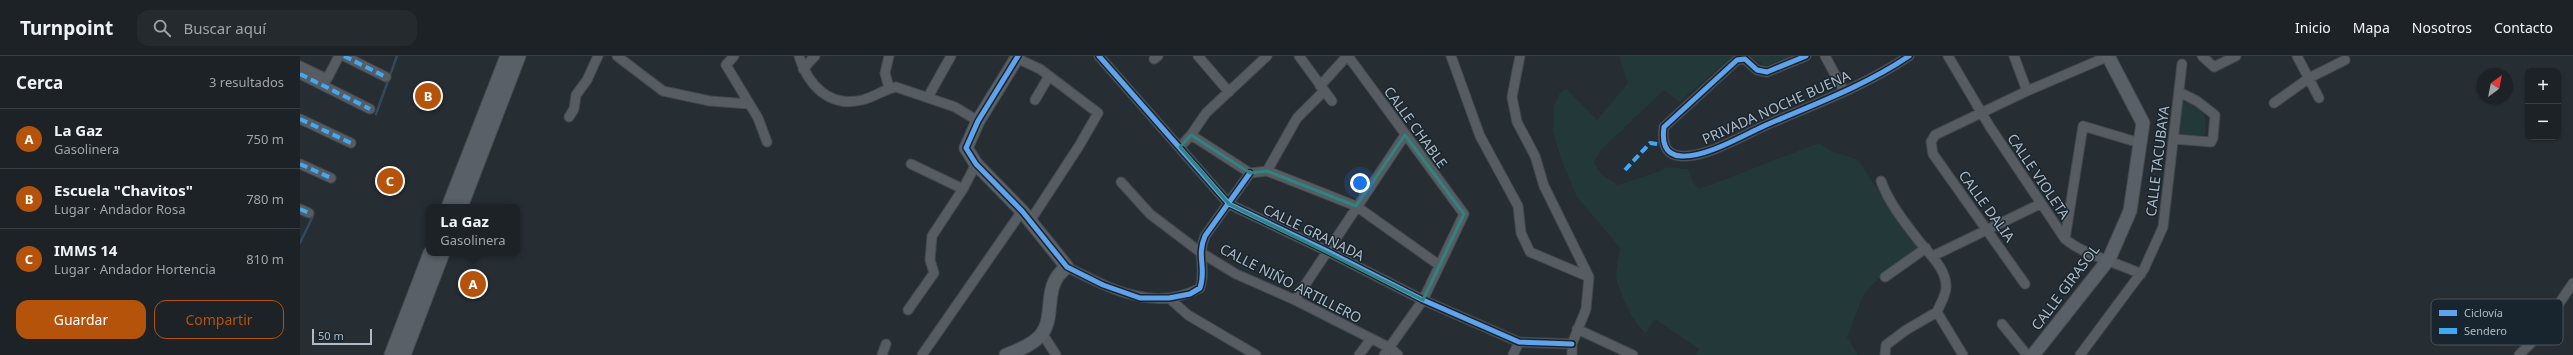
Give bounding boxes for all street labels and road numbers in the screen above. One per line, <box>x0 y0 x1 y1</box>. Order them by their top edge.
street label: PRIVADA NOCHE BUENA <box>1699 66 1853 148</box>
street label: CALLE CHABLE <box>1380 82 1452 172</box>
street label: CALLE TACUBAYA <box>2141 104 2173 218</box>
street label: CALLE VIOLETA <box>2003 130 2075 222</box>
street label: CALLE DALIA <box>1955 167 2019 246</box>
street label: CALLE GRANADA <box>1260 199 1368 265</box>
street label: CALLE NIÑO ARTILLERO <box>1217 239 1365 327</box>
street label: CALLE GIRASOL <box>2027 240 2103 334</box>

